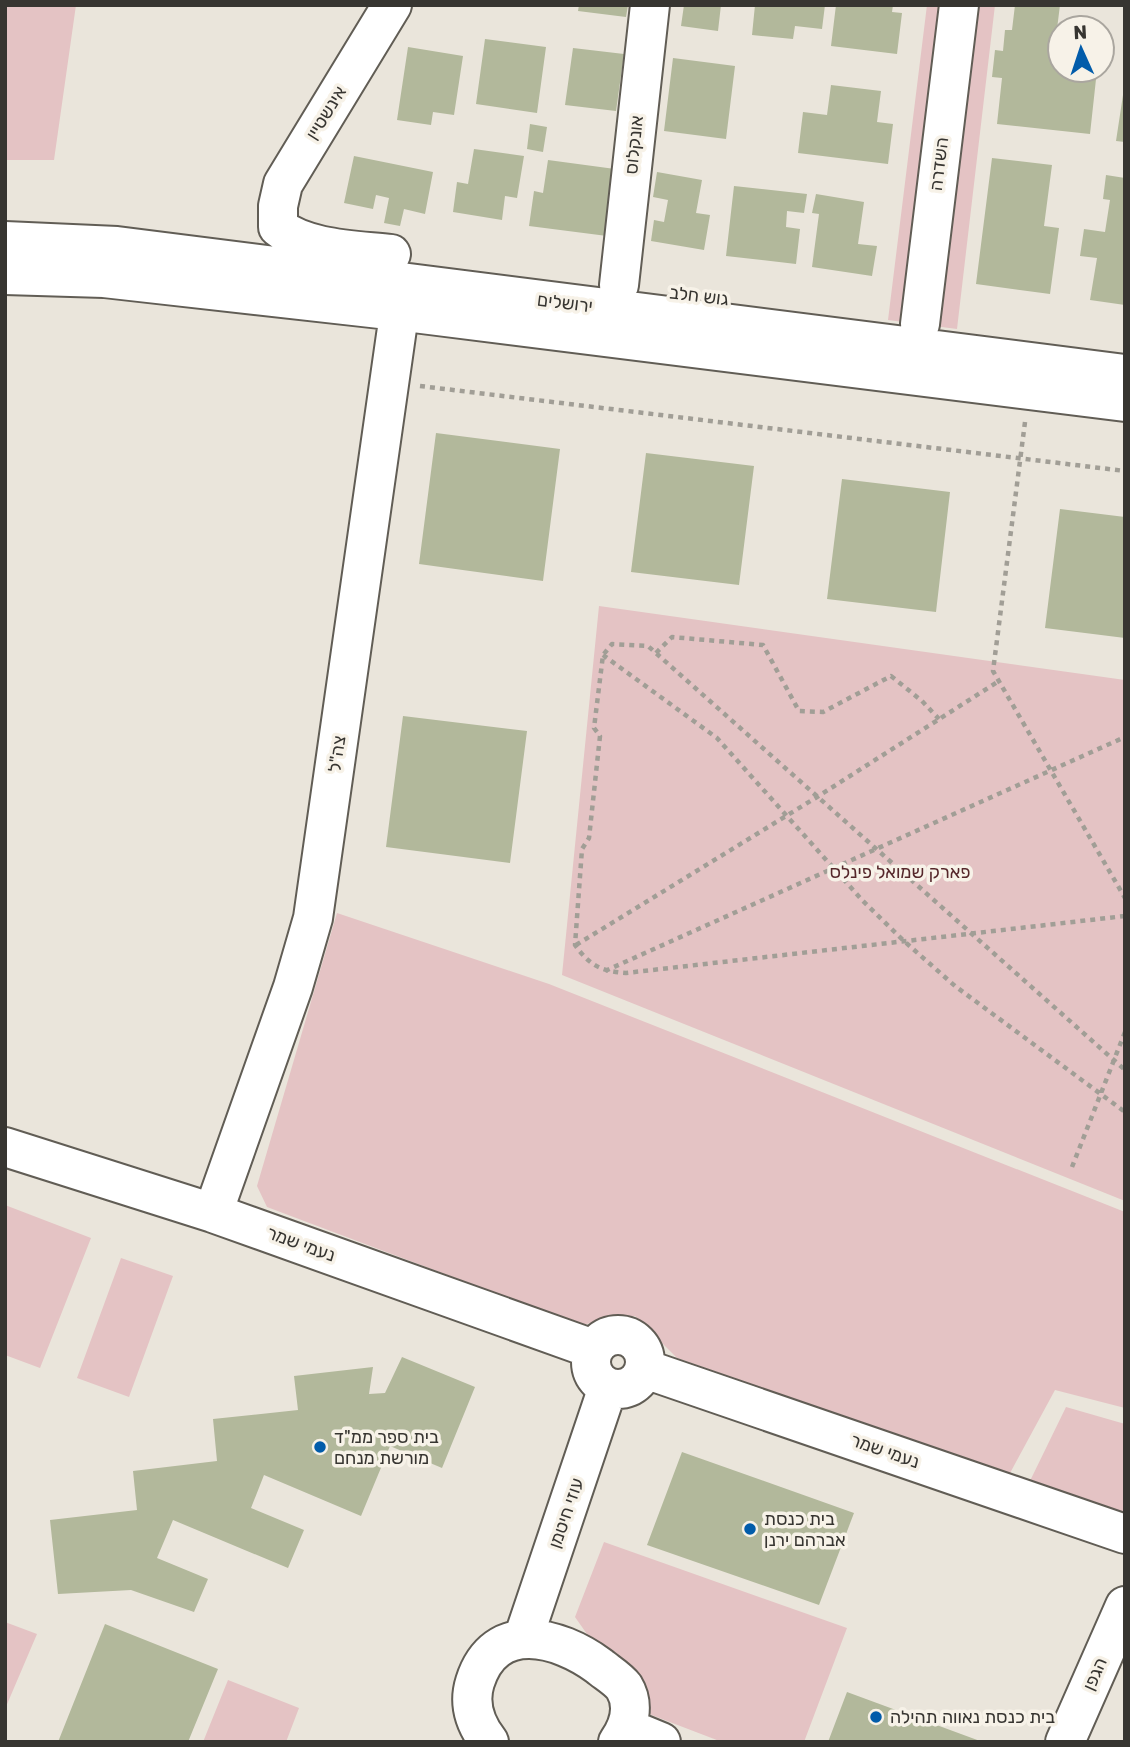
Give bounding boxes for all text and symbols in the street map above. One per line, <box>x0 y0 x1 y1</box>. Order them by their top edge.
north arrow <box>1046 14 1116 84</box>
text: N <box>1073 21 1088 44</box>
street label: אינשטיין <box>301 82 351 144</box>
street label: אונקלוס <box>620 115 648 175</box>
street label: השדרה <box>925 136 953 192</box>
street label: גוש חלב <box>668 281 730 311</box>
street label: ירושלים <box>536 289 594 317</box>
street label: צה"ל <box>324 734 350 774</box>
park label: פארק שמואל פינלס <box>829 861 971 883</box>
street label: נעמי שמר <box>264 1221 338 1267</box>
place label: בית ספר ממ"ד מורשת מנחם <box>334 1426 439 1469</box>
street label: נעמי שמר <box>848 1429 922 1473</box>
marker: בית ספר ממ"ד מורשת מנחם <box>312 1439 328 1455</box>
street label: עוזי חיטמן <box>544 1475 588 1551</box>
place label: בית כנסת אברהם ירנן <box>764 1508 846 1551</box>
marker: בית כנסת אברהם ירנן <box>742 1521 758 1537</box>
street label: הגפן <box>1078 1654 1112 1694</box>
place label: בית כנסת נאווה תהילה <box>890 1706 1055 1728</box>
marker: בית כנסת נאווה תהילה <box>868 1709 884 1725</box>

